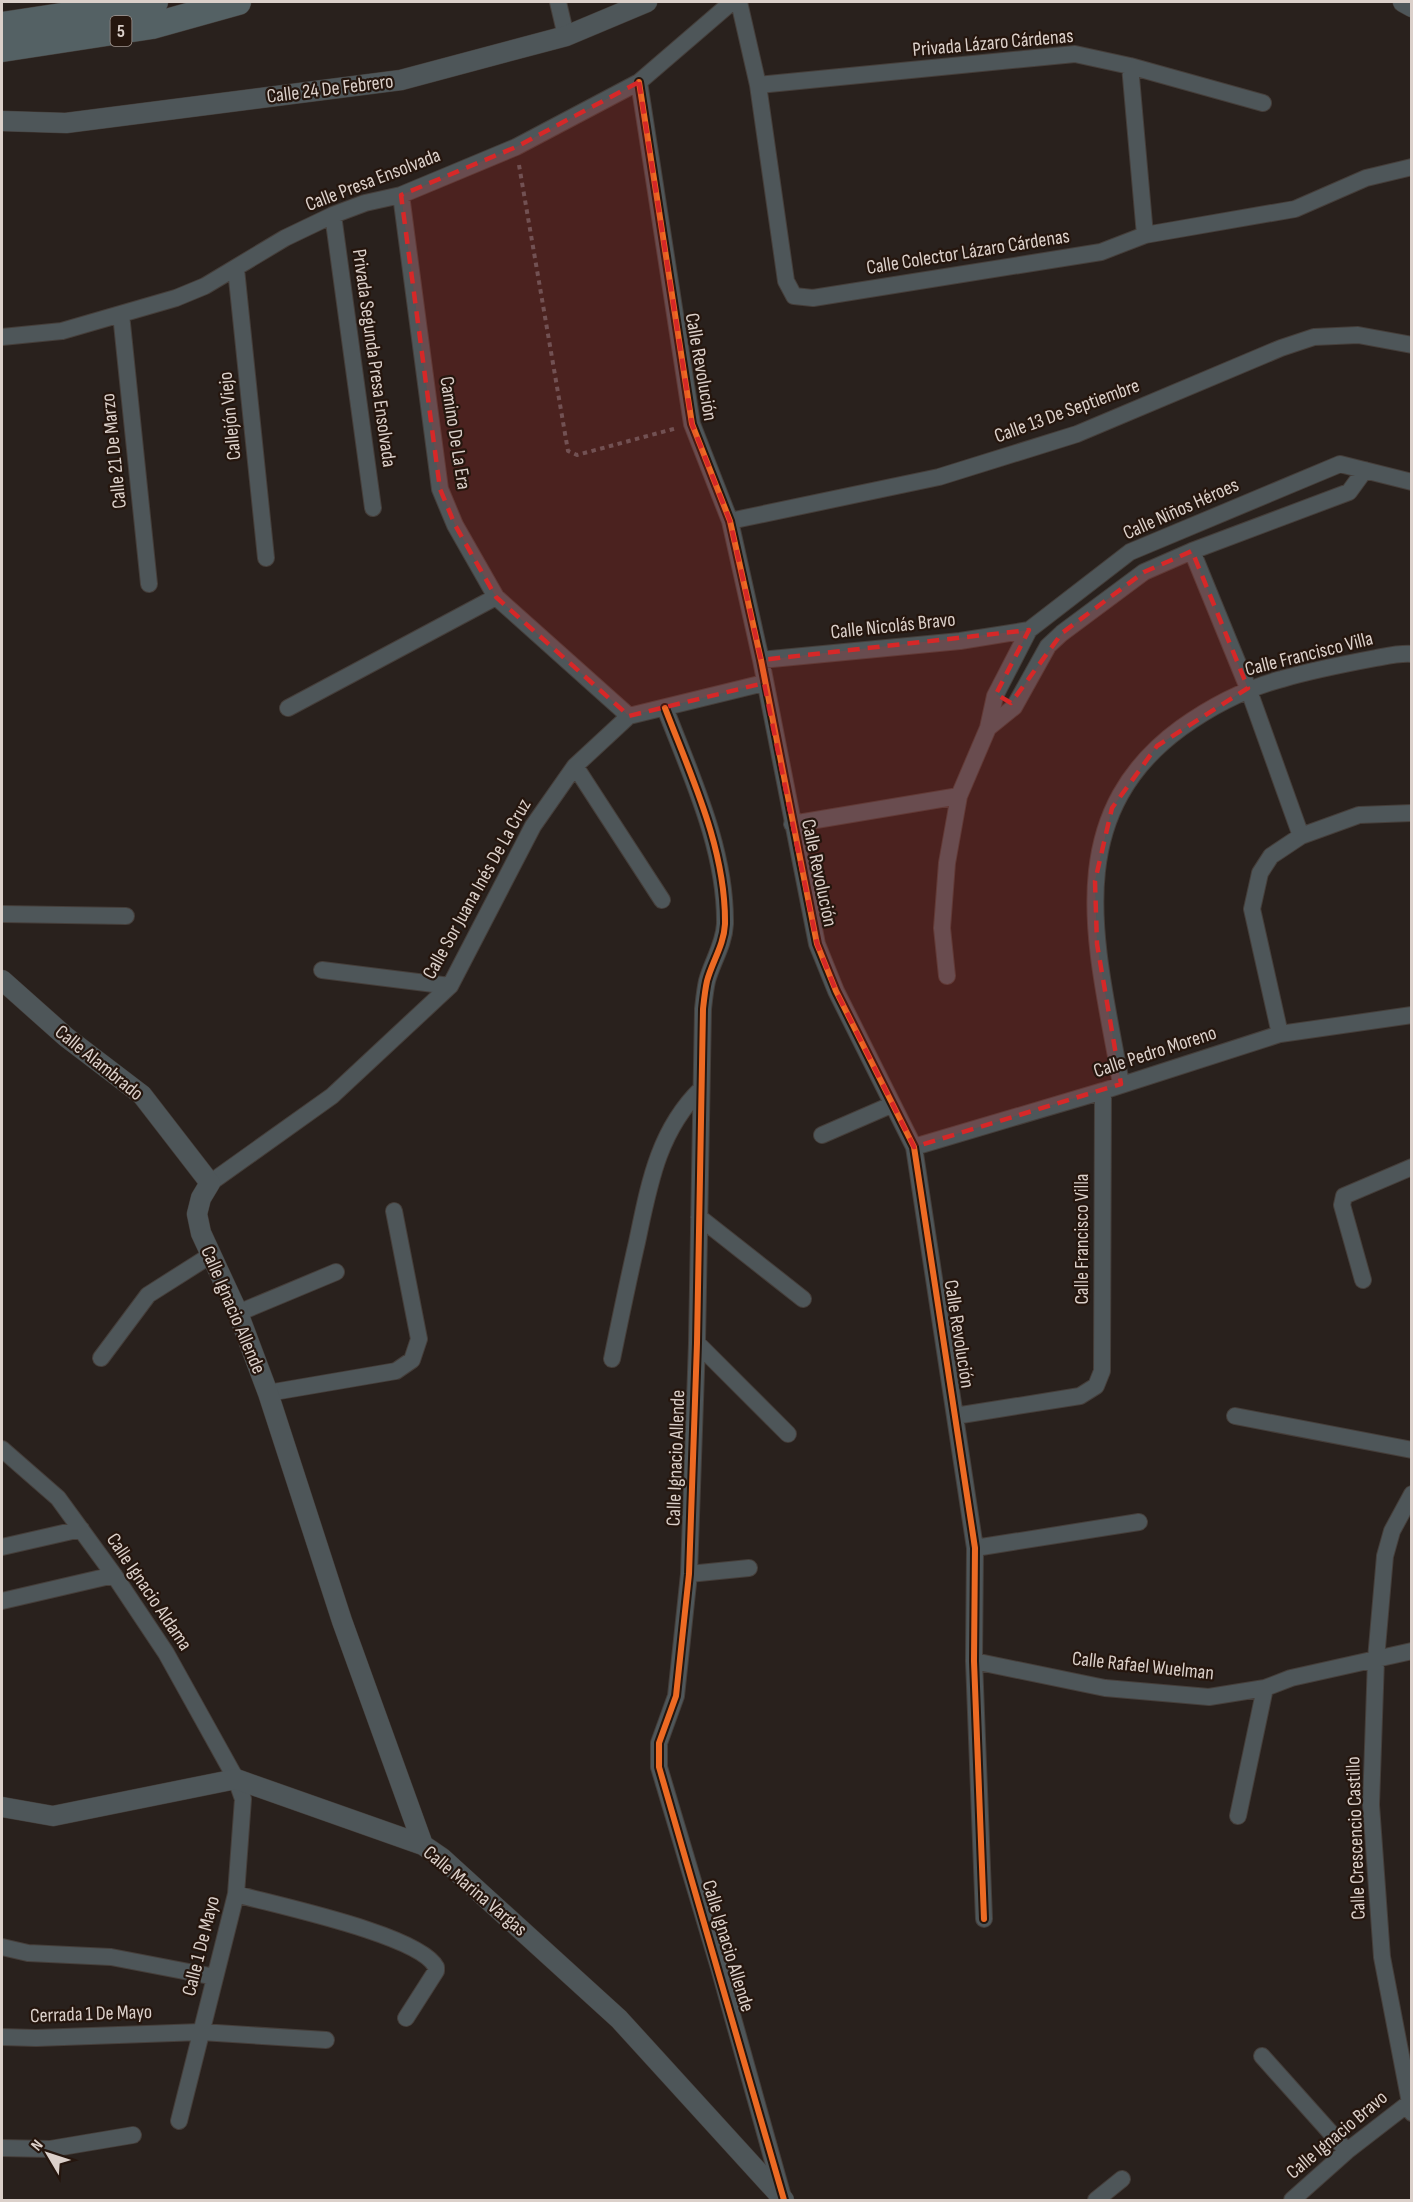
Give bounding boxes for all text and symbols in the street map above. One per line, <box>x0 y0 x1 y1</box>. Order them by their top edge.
road number: 5 <box>110 16 132 46</box>
street label: Privada Lázaro Cárdenas <box>912 24 1074 62</box>
street label: Calle 24 De Febrero <box>265 69 395 109</box>
street label: Calle Presa Ensolvada <box>302 143 444 217</box>
street label: Calle Colector Lázaro Cárdenas <box>865 224 1071 280</box>
street label: Privada Segunda Presa Ensolvada <box>347 247 401 469</box>
street label: Calle Revolución <box>680 311 722 423</box>
street label: Callejón Viejo <box>213 371 247 461</box>
street label: Calle 13 De Septiembre <box>991 374 1143 448</box>
street label: Camino De La Era <box>434 375 476 491</box>
street label: Calle 21 De Marzo <box>96 392 132 510</box>
street label: Calle Niños Héroes <box>1119 473 1243 545</box>
street label: Calle Nicolás Bravo <box>829 608 957 644</box>
street label: Calle Francisco Villa <box>1242 626 1376 682</box>
street label: Calle Sor Juana Inés De La Cruz <box>417 795 537 983</box>
street label: Calle Revolución <box>796 817 842 929</box>
street label: Calle Alambrado <box>50 1020 148 1106</box>
street label: Calle Pedro Moreno <box>1090 1021 1220 1083</box>
street label: Calle Francisco Villa <box>1070 1173 1094 1305</box>
street label: Calle Ignacio Allende <box>195 1243 271 1377</box>
street label: Calle Revolución <box>939 1278 979 1390</box>
street label: Calle Ignacio Allende <box>662 1389 690 1527</box>
street label: Calle Ignacio Aldama <box>101 1529 197 1655</box>
street label: Calle Rafael Wuelman <box>1071 1647 1215 1685</box>
street label: Calle Crescencio Castillo <box>1341 1756 1371 1920</box>
street label: Calle Marina Vargas <box>418 1841 532 1941</box>
street label: Calle Ignacio Allende <box>697 1877 759 2015</box>
street label: Calle 1 De Mayo <box>177 1893 225 1999</box>
street label: Cerrada 1 De Mayo <box>30 2000 152 2028</box>
street label: Calle Ignacio Bravo <box>1281 2086 1393 2184</box>
north arrow <box>18 2124 78 2184</box>
text: N <box>27 2136 48 2155</box>

